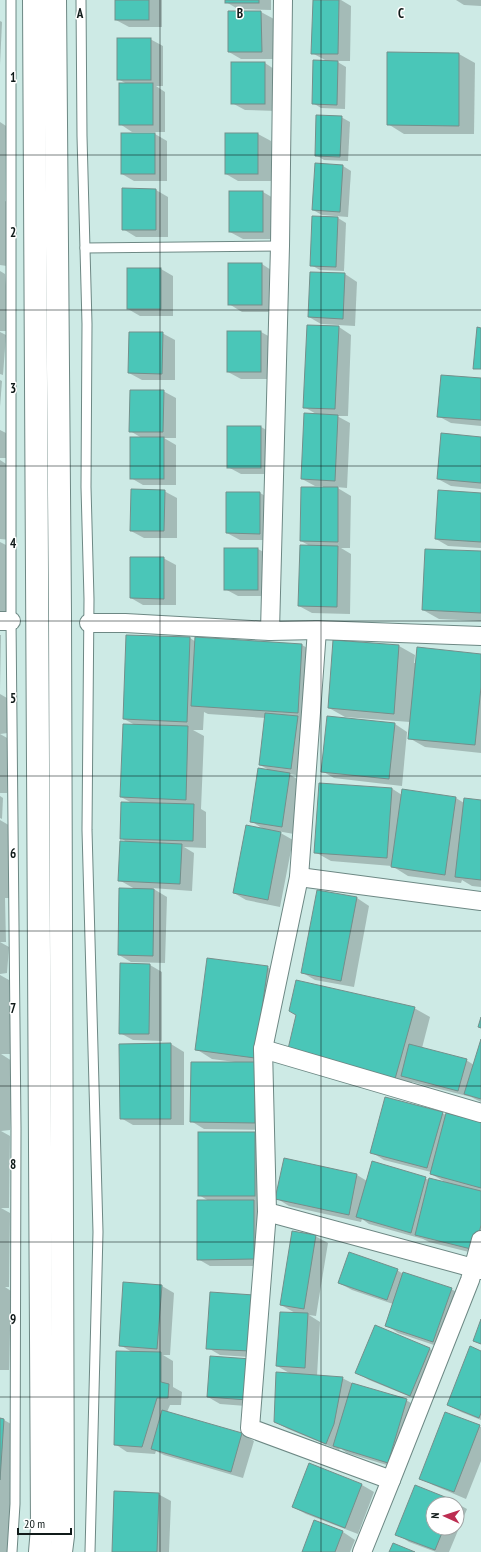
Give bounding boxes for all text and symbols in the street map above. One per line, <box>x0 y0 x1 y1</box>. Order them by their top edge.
text: A <box>76 5 84 22</box>
text: B <box>237 5 243 22</box>
text: C <box>398 5 404 22</box>
text: 1 <box>10 69 16 86</box>
text: 2 <box>10 224 16 241</box>
text: 3 <box>10 380 16 397</box>
text: 4 <box>10 535 17 552</box>
text: 5 <box>10 690 16 707</box>
text: 6 <box>10 845 16 862</box>
text: 7 <box>10 1000 16 1017</box>
text: 8 <box>10 1156 16 1173</box>
text: 9 <box>10 1311 16 1328</box>
north arrow <box>425 1496 465 1536</box>
scale bar <box>18 1510 71 1536</box>
text: N <box>428 1512 442 1519</box>
text: 20 m <box>24 1516 45 1531</box>

